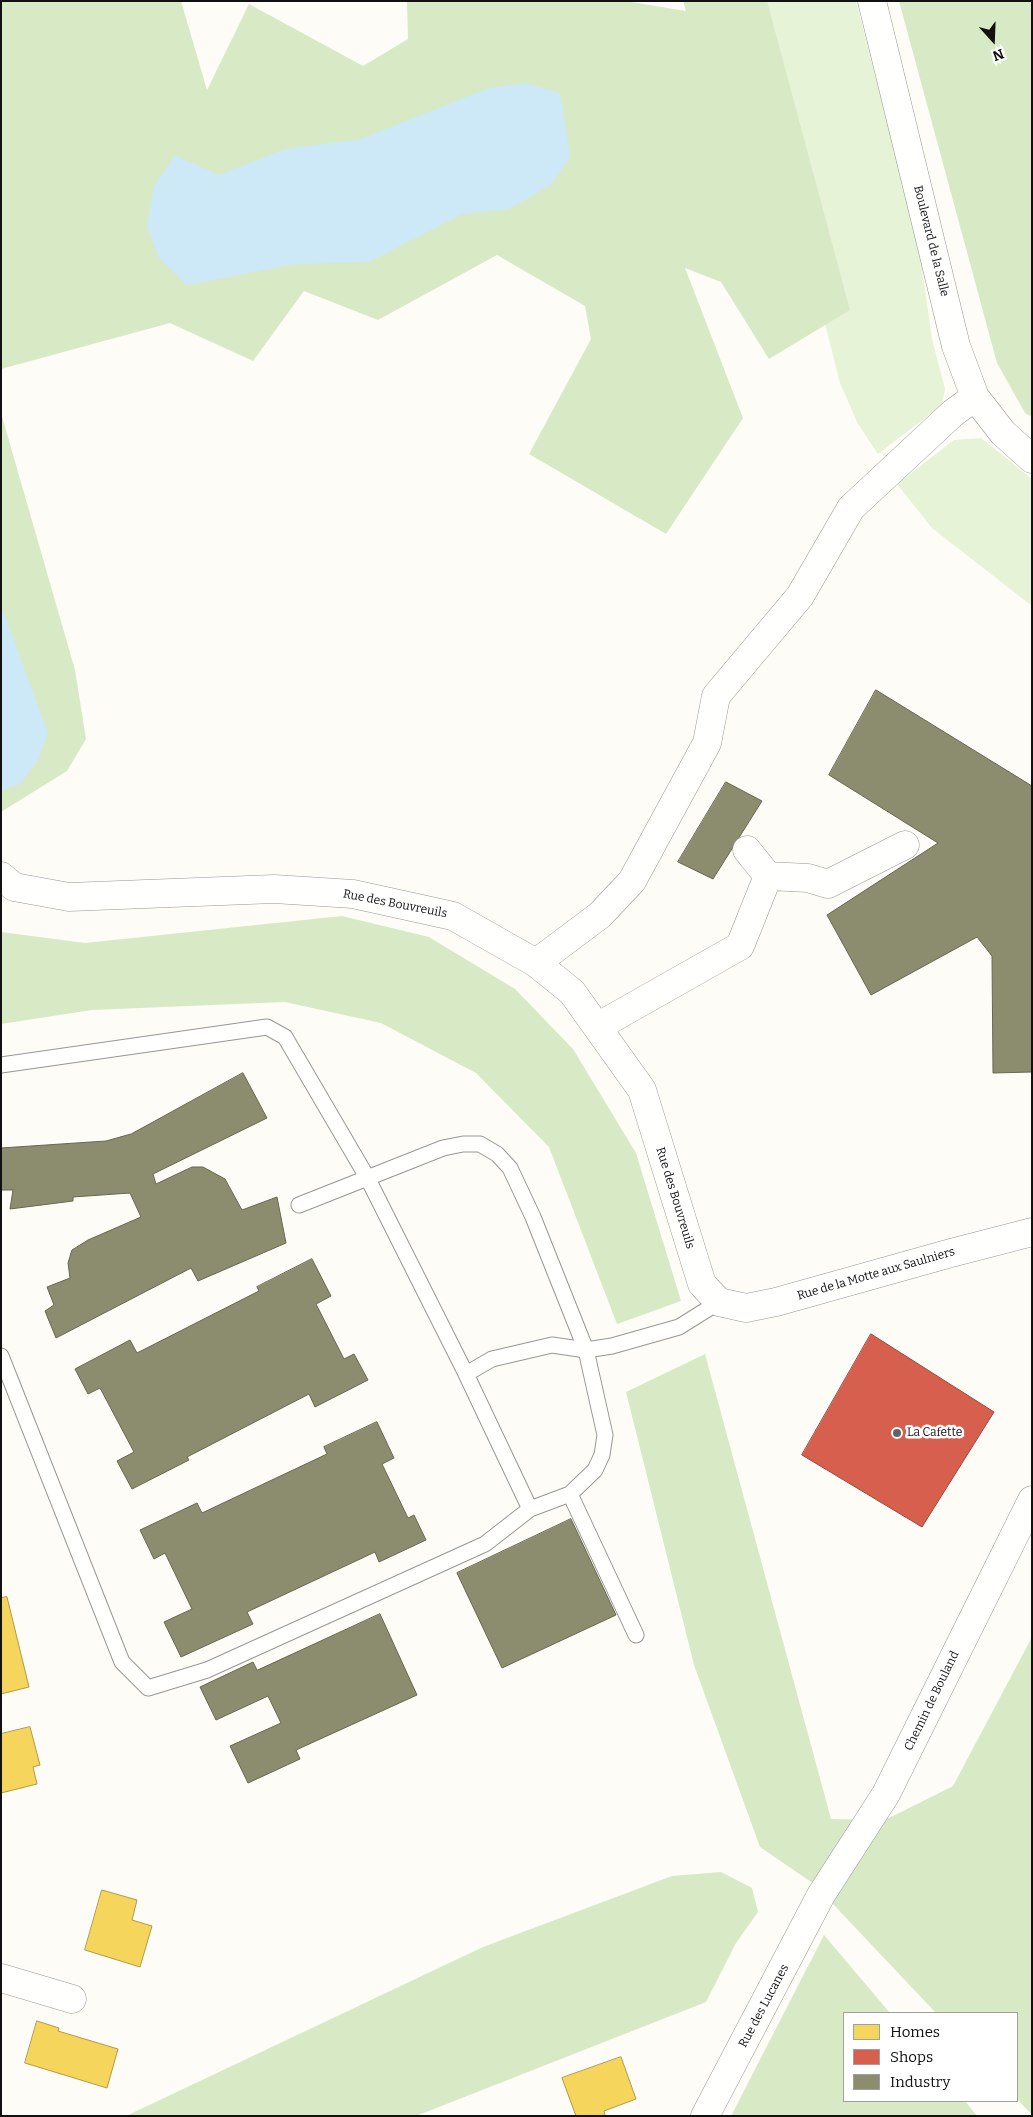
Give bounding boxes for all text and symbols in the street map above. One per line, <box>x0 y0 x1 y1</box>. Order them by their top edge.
north arrow <box>968 15 1018 65</box>
text: N <box>990 45 1006 64</box>
street label: Boulevard de la Salle <box>910 184 952 298</box>
street label: Rue des Bouvreuils <box>342 887 448 921</box>
street label: Rue des Bouvreuils <box>653 1145 697 1251</box>
street label: Rue de la Motte aux Saulniers <box>796 1245 956 1303</box>
place label: La Cafette <box>907 1426 962 1440</box>
marker: La Cafette <box>891 1427 903 1439</box>
street label: Chemin de Bouland <box>902 1649 962 1753</box>
street label: Rue des Lucanes <box>736 1962 792 2050</box>
legend <box>843 2012 1018 2102</box>
text: Homes <box>890 2023 940 2041</box>
text: Shops <box>890 2048 933 2066</box>
text: Industry <box>890 2073 950 2091</box>

